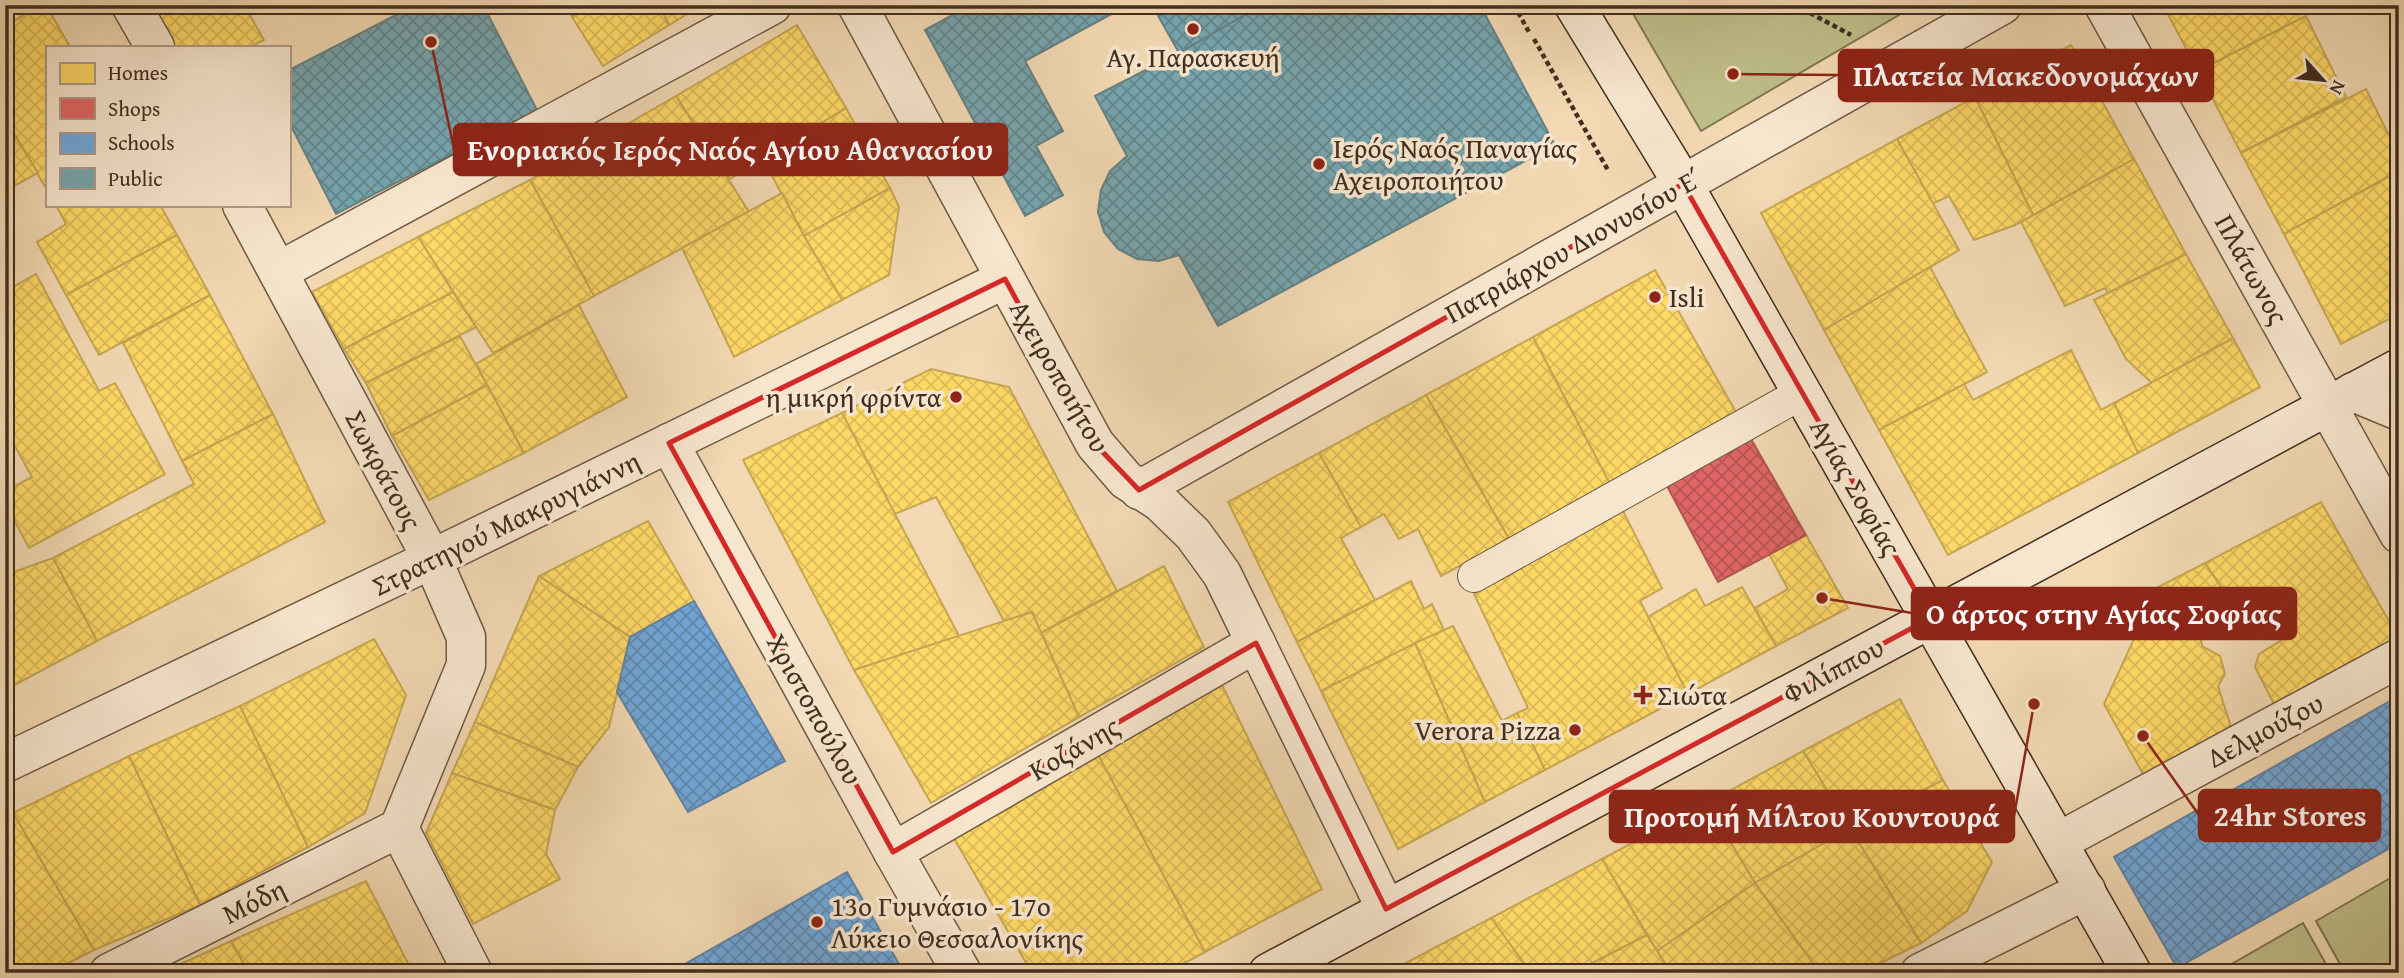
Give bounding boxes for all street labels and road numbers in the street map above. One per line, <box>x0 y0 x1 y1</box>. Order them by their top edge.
street label: Πατριάρχου Διονυσίου Ε΄ <box>1437 157 1708 333</box>
street label: Πλάτωνος <box>2205 206 2300 332</box>
street label: Αχειροποιήτου <box>1000 292 1121 460</box>
street label: Σωκράτους <box>336 403 433 537</box>
street label: Αγίας Σοφίας <box>1800 410 1912 563</box>
street label: Στρατηγού Μακρυγιάννη <box>365 440 647 605</box>
street label: Χριστοπούλου <box>757 626 874 792</box>
street label: Φιλίππου <box>1775 626 1891 713</box>
street label: Δελμούζου <box>2199 682 2330 777</box>
street label: Κοζάνης <box>1021 705 1127 790</box>
street label: Μόδη <box>215 868 293 934</box>

